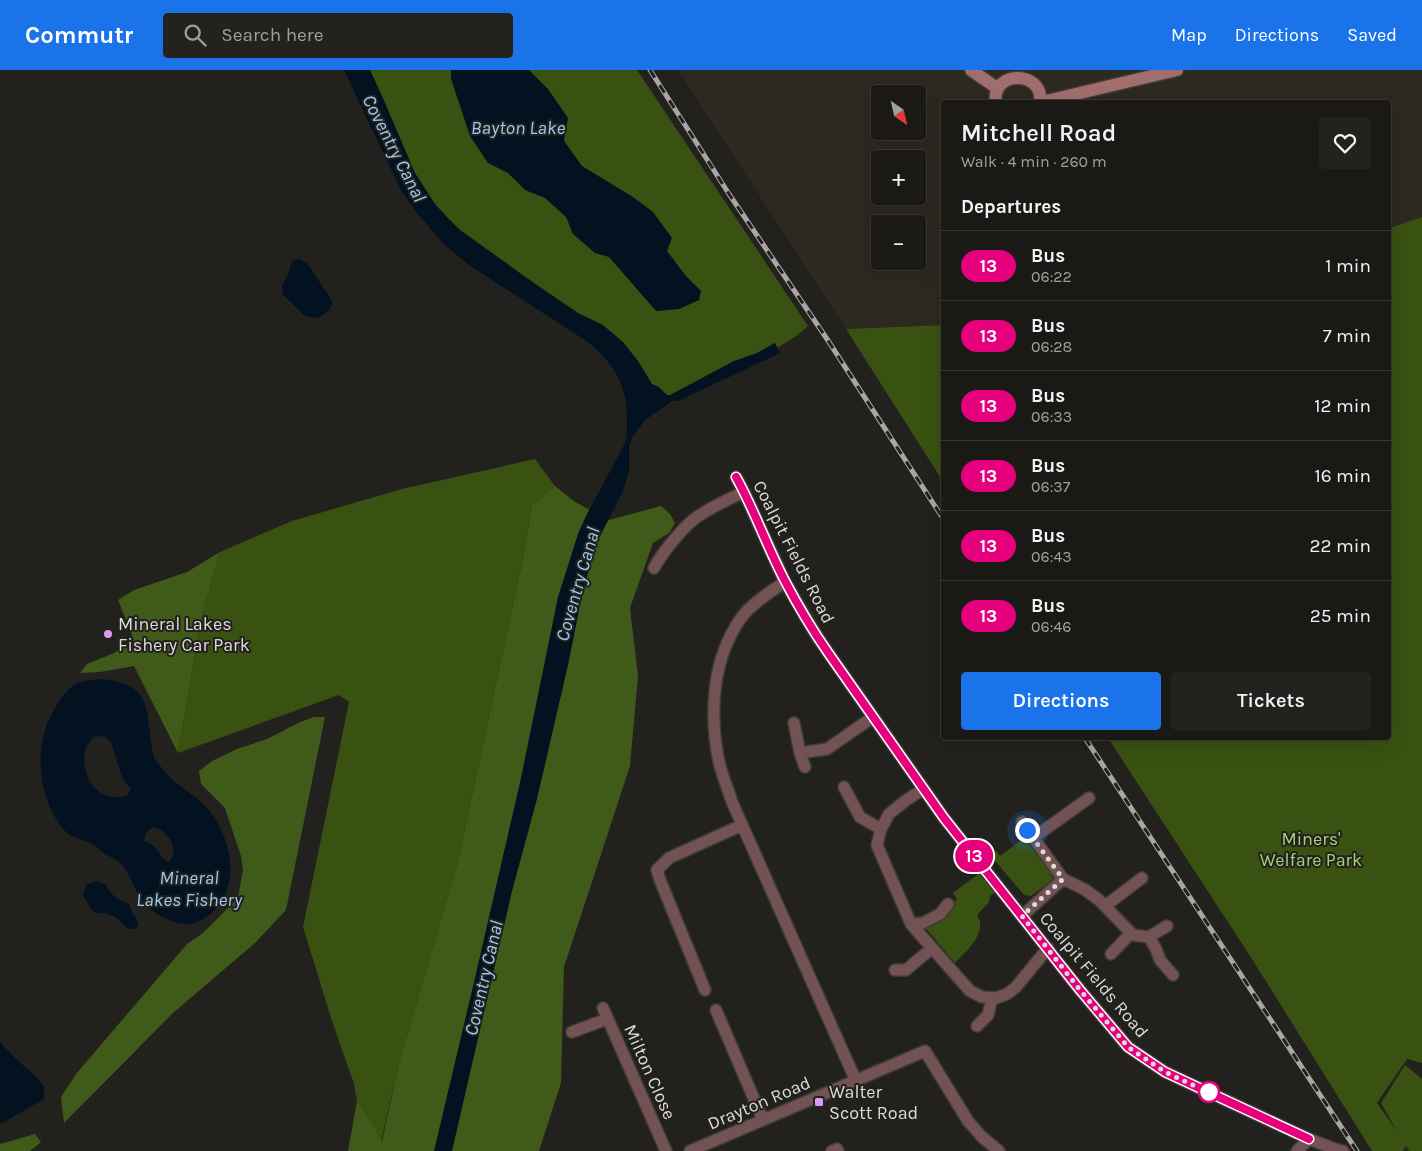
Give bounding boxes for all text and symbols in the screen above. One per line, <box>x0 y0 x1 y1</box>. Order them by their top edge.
search box <box>163 13 513 58</box>
text: Commutr <box>25 21 133 49</box>
icon: search <box>181 21 209 49</box>
text: Search here <box>221 24 323 46</box>
text: Map <box>1171 24 1207 46</box>
text: Directions <box>1235 24 1319 46</box>
text: Saved <box>1347 24 1397 46</box>
north arrow <box>871 85 926 140</box>
map controls <box>871 85 926 270</box>
water label: Coventry Canal <box>358 91 431 206</box>
water label: Bayton Lake <box>471 117 566 139</box>
button: heart <box>1319 117 1371 169</box>
text: Mitchell Road <box>961 119 1116 147</box>
button: + <box>871 150 926 205</box>
text: Walk · 4 min · 260 m <box>961 152 1107 171</box>
text: Departures <box>961 196 1061 218</box>
button: − <box>871 215 926 270</box>
text: Bus <box>1031 245 1065 267</box>
text: 13 <box>980 255 997 277</box>
text: 1 min <box>1325 255 1371 277</box>
text: 06:22 <box>1031 267 1072 286</box>
text: Bus <box>1031 315 1065 337</box>
text: 13 <box>980 325 997 347</box>
text: 7 min <box>1323 325 1371 347</box>
text: 06:28 <box>1031 337 1072 356</box>
text: Bus <box>1031 385 1065 407</box>
text: 13 <box>980 395 997 417</box>
text: 12 min <box>1314 395 1371 417</box>
text: 06:33 <box>1031 407 1072 426</box>
text: Bus <box>1031 455 1065 477</box>
text: 13 <box>980 465 997 487</box>
text: 16 min <box>1314 465 1371 487</box>
street label: Coalpit Fields Road <box>748 477 840 627</box>
text: 06:37 <box>1031 477 1070 496</box>
water label: Coventry Canal <box>551 525 605 644</box>
text: Bus <box>1031 525 1065 547</box>
text: 13 <box>980 535 997 557</box>
text: 22 min <box>1310 535 1371 557</box>
text: 06:43 <box>1031 547 1072 566</box>
text: Bus <box>1031 595 1065 617</box>
text: 13 <box>980 605 997 627</box>
text: 25 min <box>1310 605 1371 627</box>
place label: Mineral Lakes Fishery Car Park <box>118 613 250 656</box>
text: 06:46 <box>1031 617 1071 636</box>
marker: Mineral Lakes Fishery Car Park <box>102 628 114 640</box>
button: Directions <box>961 672 1161 730</box>
button: Tickets <box>1171 672 1371 730</box>
your location <box>1015 818 1040 843</box>
park label: Miners' Welfare Park <box>1260 828 1362 871</box>
line badge: 13 <box>952 840 996 872</box>
text: 13 <box>965 845 983 867</box>
water label: Mineral Lakes Fishery <box>136 867 243 911</box>
street label: Coalpit Fields Road <box>1035 908 1153 1042</box>
water label: Coventry Canal <box>460 918 508 1038</box>
street label: Milton Close <box>619 1021 681 1123</box>
street label: Drayton Road <box>704 1071 814 1135</box>
place label: Walter Scott Road <box>829 1081 918 1124</box>
unlabelled marker <box>1198 1081 1220 1103</box>
marker: Walter Scott Road <box>813 1096 825 1108</box>

